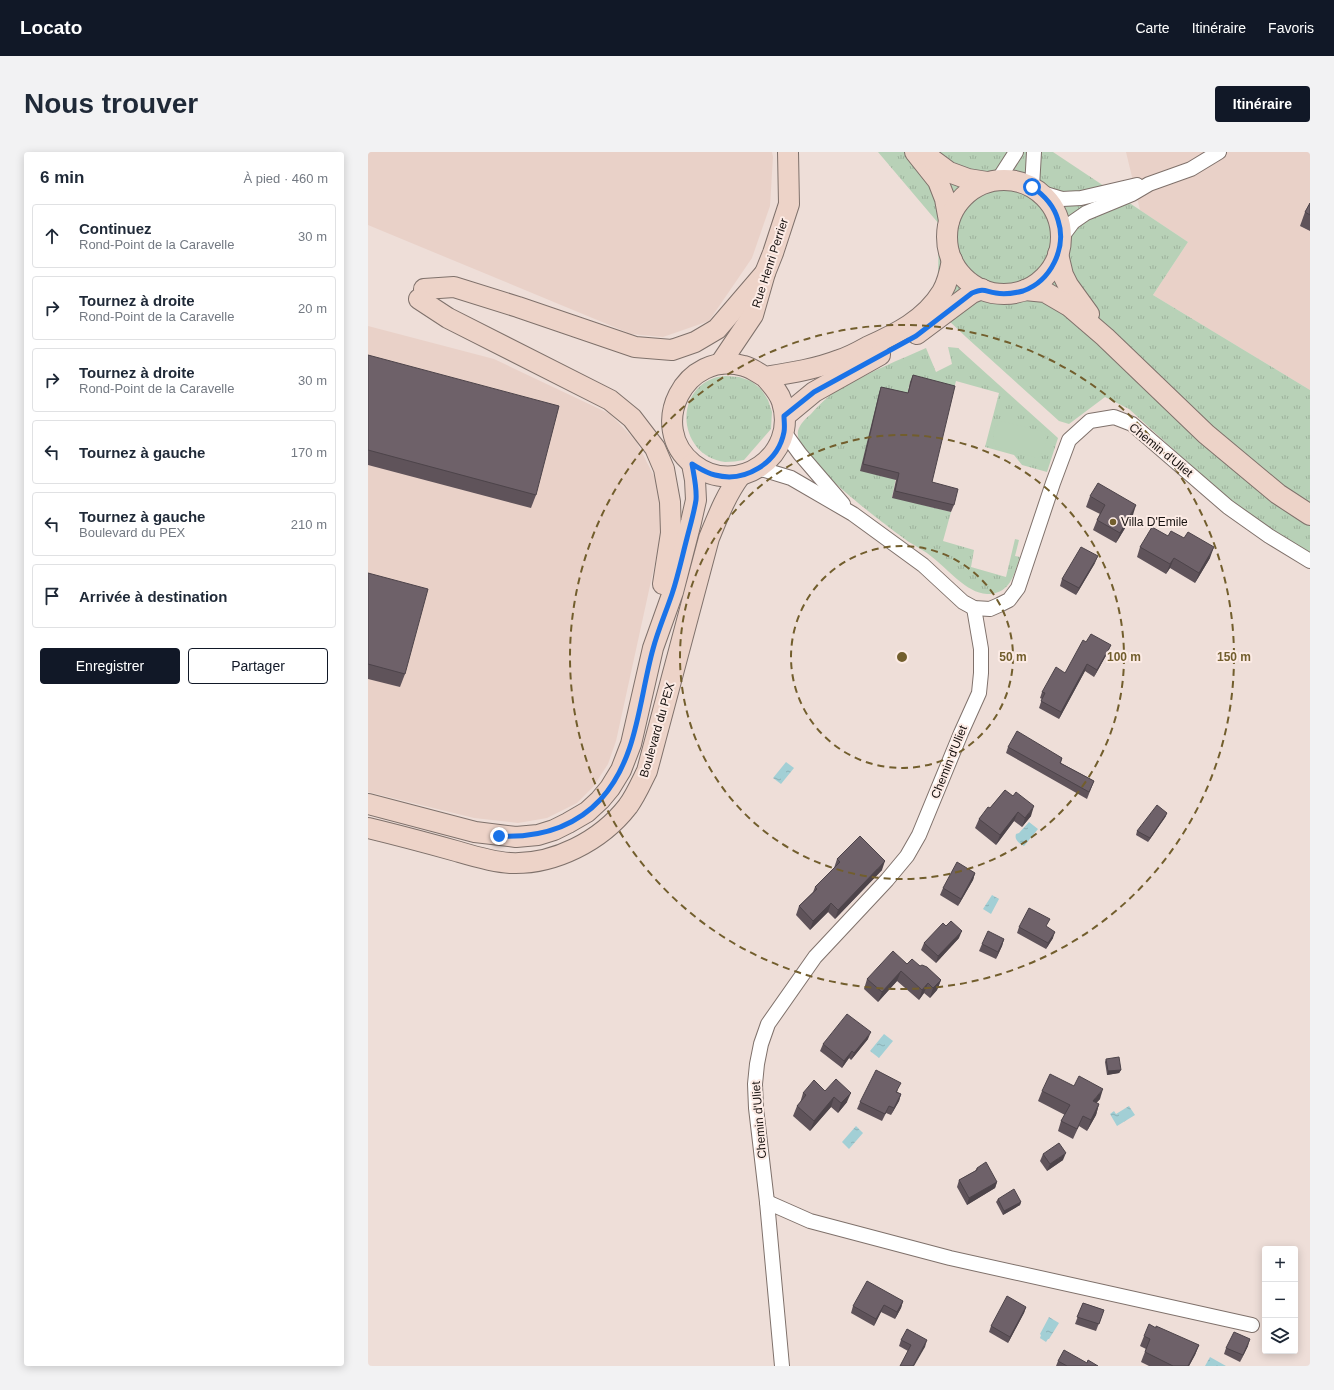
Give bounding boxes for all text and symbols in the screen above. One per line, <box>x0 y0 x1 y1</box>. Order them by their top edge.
text: Locato <box>20 17 82 38</box>
text: Carte <box>1135 20 1170 36</box>
text: Itinéraire <box>1192 20 1246 36</box>
text: Favoris <box>1268 20 1314 36</box>
button: Itinéraire <box>1215 86 1310 122</box>
text: Nous trouver <box>24 88 198 119</box>
text: 6 min <box>40 168 84 187</box>
text: À pied · 460 m <box>243 171 328 186</box>
route start <box>1023 178 1041 196</box>
street label: Rue Henri Perrier <box>749 216 791 310</box>
text: Continuez <box>79 220 152 237</box>
icon: ahead <box>41 225 63 247</box>
text: 30 m <box>298 229 327 244</box>
text: Rond-Point de la Caravelle <box>79 237 234 252</box>
text: Tournez à droite <box>79 292 195 309</box>
icon: right <box>41 297 63 319</box>
text: 20 m <box>298 301 327 316</box>
text: Rond-Point de la Caravelle <box>79 309 234 324</box>
text: Tournez à droite <box>79 364 195 381</box>
icon: right <box>41 369 63 391</box>
text: 30 m <box>298 373 327 388</box>
text: Rond-Point de la Caravelle <box>79 381 234 396</box>
street label: Chemin d'Uliet <box>1126 420 1196 480</box>
icon: left <box>41 441 63 463</box>
text: Tournez à gauche <box>79 444 205 461</box>
text: 170 m <box>291 445 327 460</box>
text: Tournez à gauche <box>79 508 205 525</box>
icon: left <box>41 513 63 535</box>
place label: Villa D'Emile <box>1121 515 1188 529</box>
text: 210 m <box>291 517 327 532</box>
marker: Villa D'Emile <box>1108 517 1118 527</box>
text: Boulevard du PEX <box>79 525 185 540</box>
icon: arrive <box>41 585 63 607</box>
text: Arrivée à destination <box>79 588 227 605</box>
button: Enregistrer <box>40 648 180 684</box>
button: Partager <box>188 648 328 684</box>
centre of rings <box>895 650 909 664</box>
text: 50 m <box>999 650 1027 664</box>
text: 100 m <box>1107 650 1141 664</box>
text: 150 m <box>1217 650 1251 664</box>
street label: Boulevard du PEX <box>637 681 677 779</box>
street label: Chemin d'Uliet <box>928 723 970 801</box>
route end <box>490 827 508 845</box>
street label: Chemin d'Uliet <box>749 1080 769 1159</box>
map controls <box>1262 1246 1298 1354</box>
button: + <box>1262 1246 1298 1282</box>
button: − <box>1262 1282 1298 1318</box>
button: layers <box>1262 1318 1298 1354</box>

